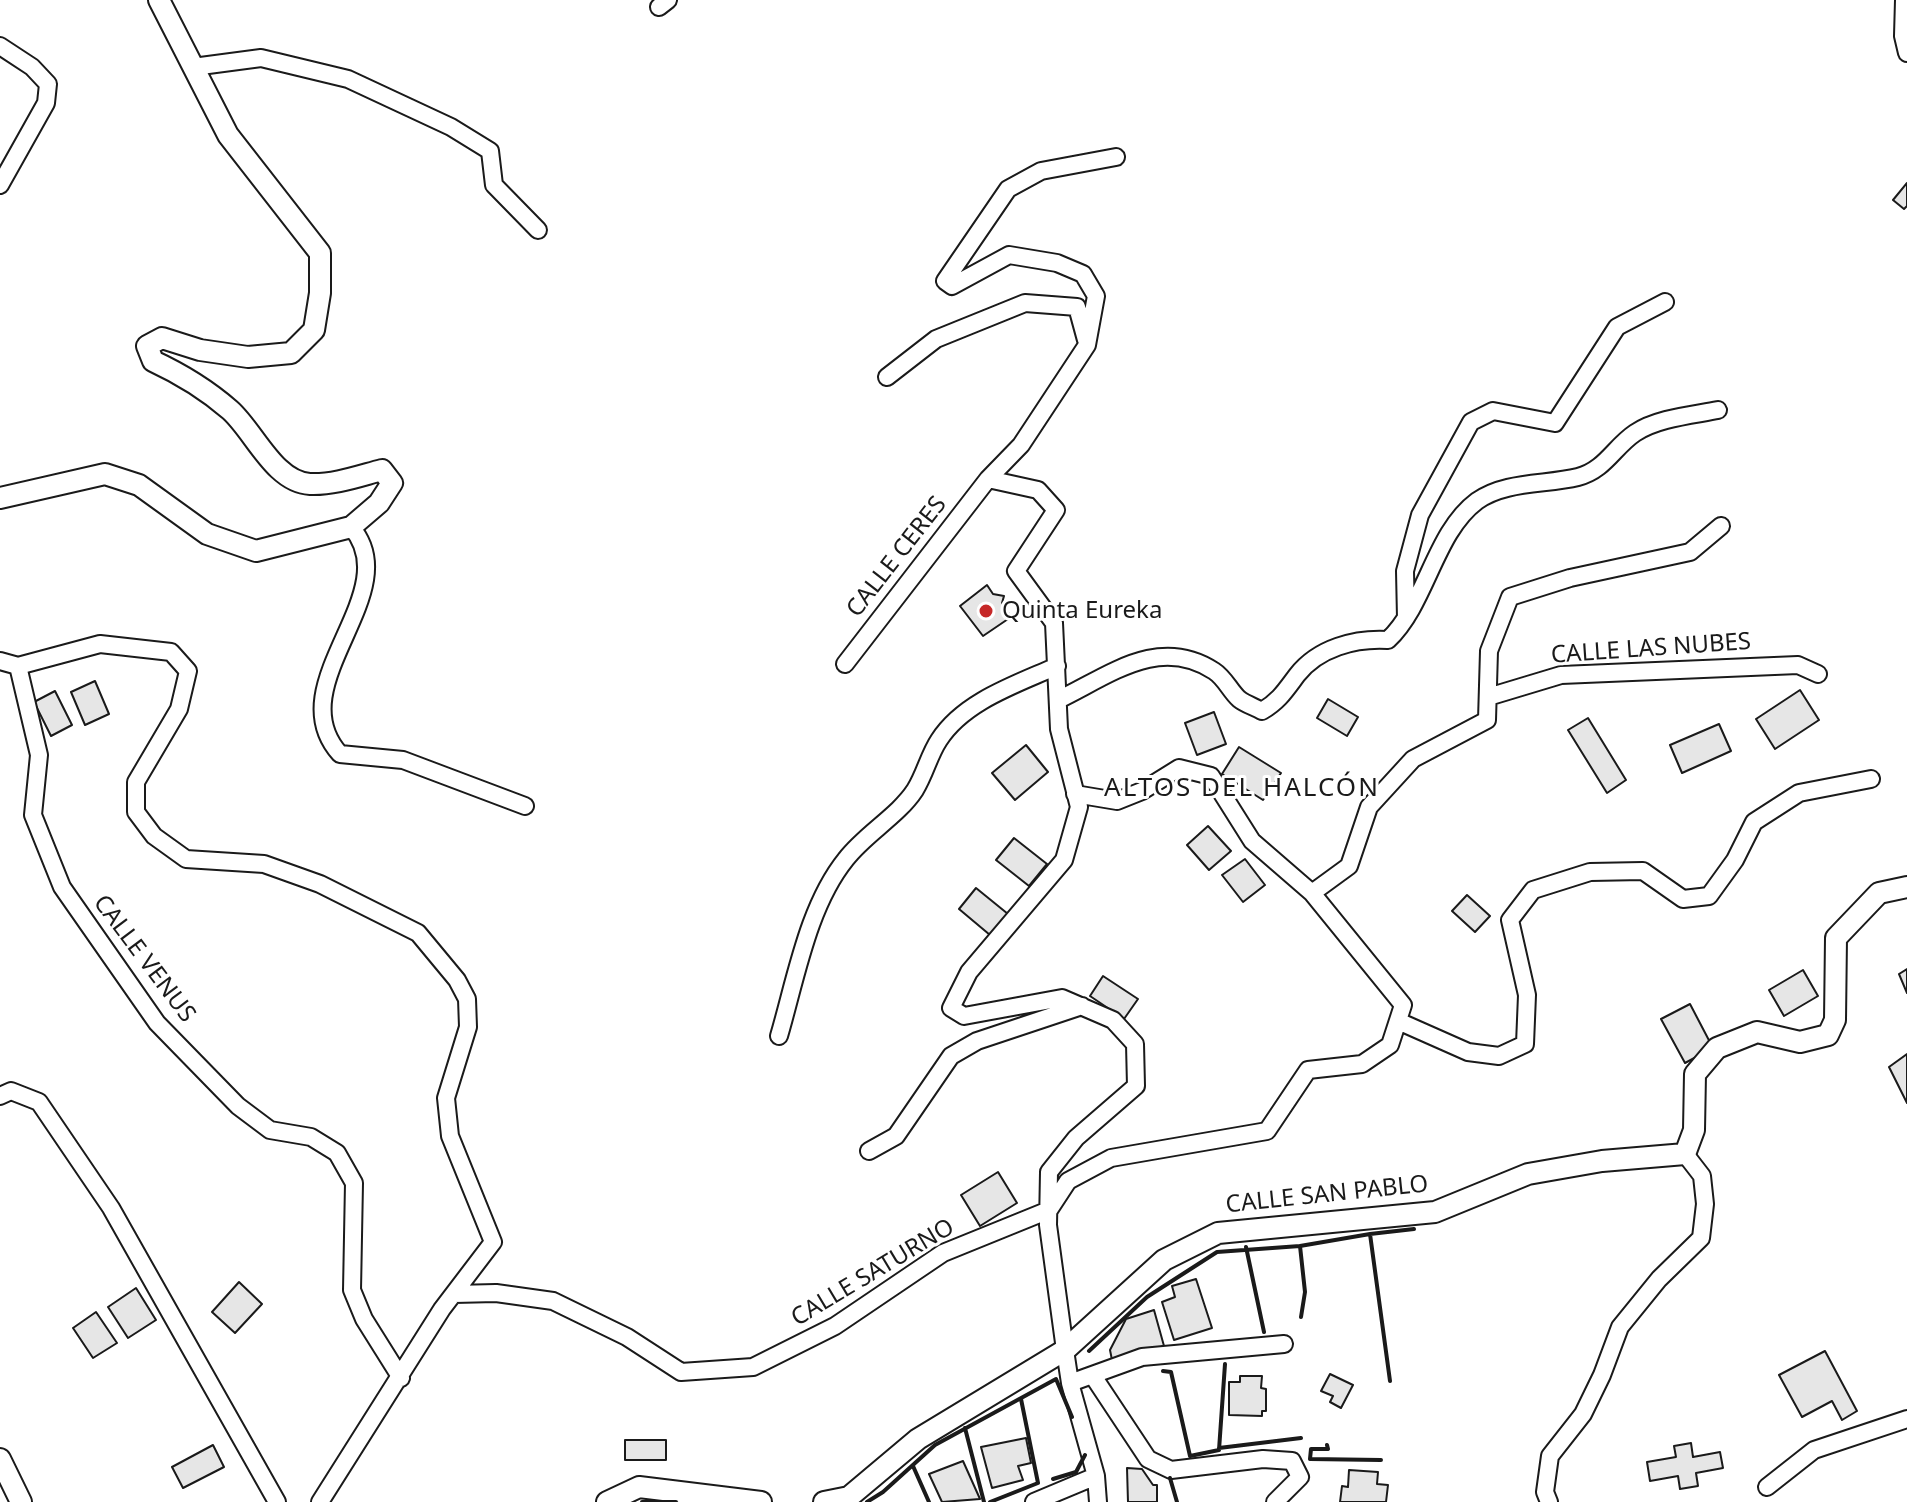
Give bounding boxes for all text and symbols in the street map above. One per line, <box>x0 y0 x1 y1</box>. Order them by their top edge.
street label: CALLE CERES <box>841 491 953 623</box>
place label: Quinta Eureka <box>1002 597 1162 625</box>
marker: Quinta Eureka <box>977 602 995 620</box>
street label: CALLE LAS NUBES <box>1550 628 1752 670</box>
district label: ALTOS DEL HALCÓN <box>1104 773 1380 805</box>
street label: CALLE VENUS <box>87 890 201 1028</box>
street label: CALLE SAN PABLO <box>1224 1170 1430 1220</box>
street label: CALLE SATURNO <box>786 1213 960 1333</box>

